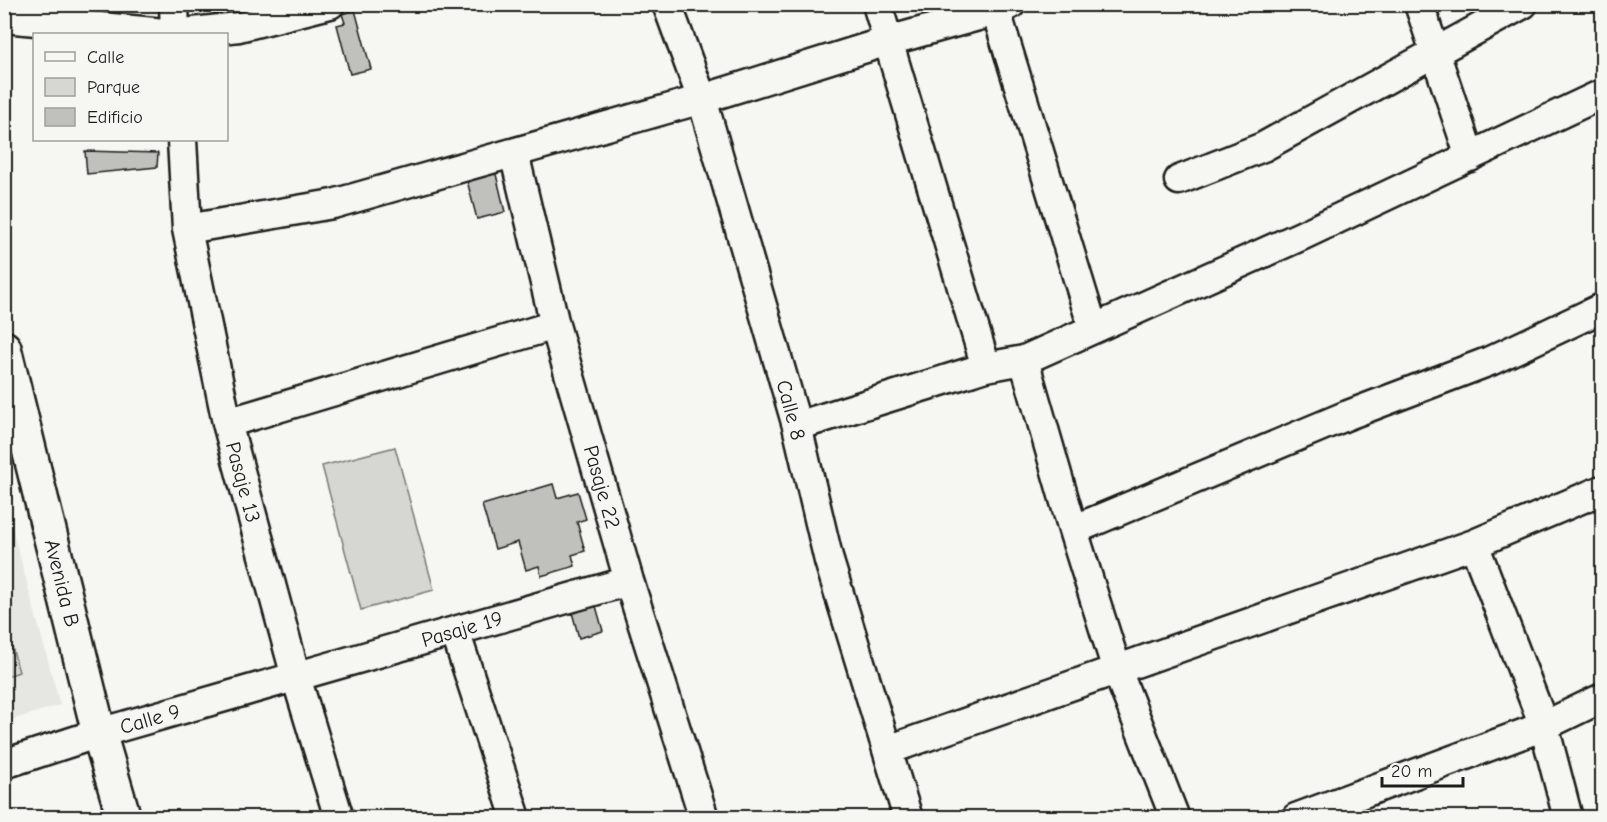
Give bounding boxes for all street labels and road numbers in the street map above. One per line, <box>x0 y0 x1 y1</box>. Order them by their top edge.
street label: Calle 8 <box>771 377 811 443</box>
street label: Pasaje 13 <box>221 439 265 525</box>
street label: Pasaje 22 <box>579 443 625 531</box>
street label: Avenida B <box>40 537 84 629</box>
street label: Pasaje 19 <box>419 606 505 652</box>
street label: Calle 9 <box>117 699 183 739</box>

